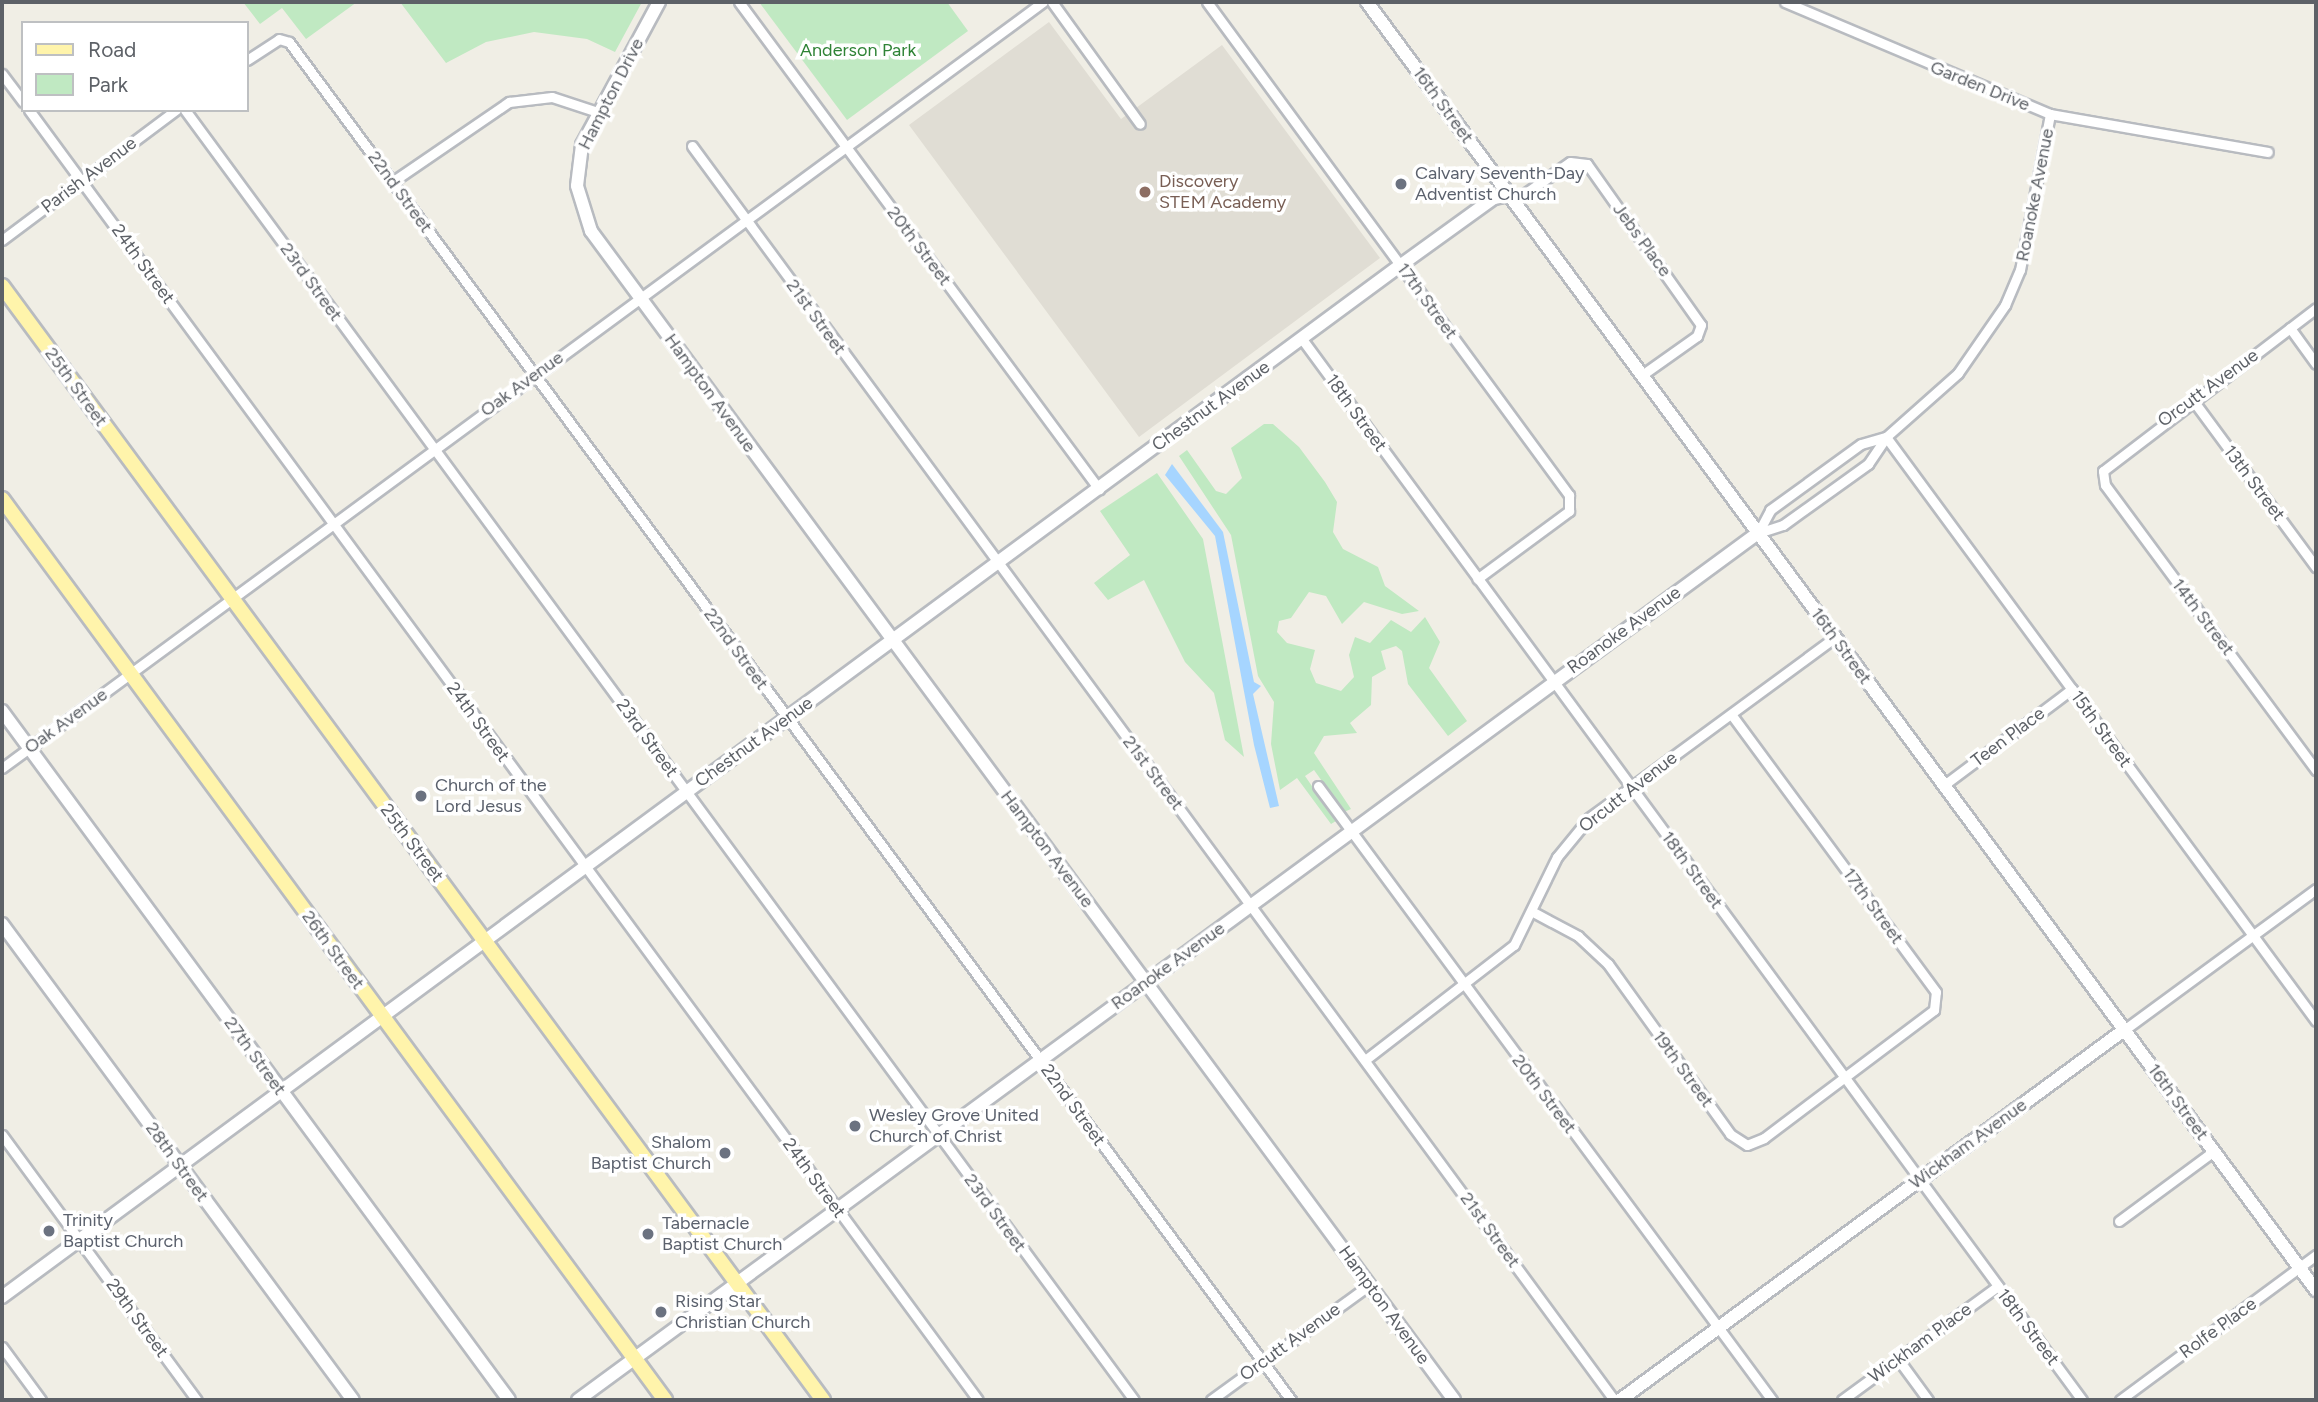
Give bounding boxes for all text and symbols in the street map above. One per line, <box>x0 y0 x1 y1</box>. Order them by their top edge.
legend <box>21 21 248 112</box>
street label: Hampton Drive <box>574 35 648 153</box>
text: Road <box>88 37 136 62</box>
park label: Anderson Park <box>800 39 916 61</box>
street label: Garden Drive <box>1927 56 2033 116</box>
street label: 16th Street <box>1408 63 1478 147</box>
text: Park <box>88 72 128 97</box>
street label: Roanoke Avenue <box>2012 127 2058 263</box>
street label: Parish Avenue <box>37 132 141 218</box>
street label: 22nd Street <box>363 147 437 237</box>
place label: Calvary Seventh-Day Adventist Church <box>1415 163 1584 206</box>
place label: Discovery STEM Academy <box>1159 171 1286 214</box>
marker: Calvary Seventh-Day Adventist Church <box>1393 176 1409 192</box>
marker: Discovery STEM Academy <box>1137 184 1153 200</box>
street label: Jebs Place <box>1608 199 1676 281</box>
street label: 20th Street <box>882 202 956 290</box>
street label: 24th Street <box>107 220 179 308</box>
street label: 23rd Street <box>275 239 347 325</box>
street label: 17th Street <box>1392 259 1462 343</box>
street label: 21st Street <box>782 275 850 359</box>
street label: Hampton Avenue <box>660 330 760 456</box>
street label: 25th Street <box>40 343 112 431</box>
street label: Orcutt Avenue <box>2154 344 2262 432</box>
street label: Oak Avenue <box>476 347 568 421</box>
street label: Chestnut Avenue <box>1148 356 1274 456</box>
street label: 18th Street <box>1321 370 1391 456</box>
street label: 13th Street <box>2219 441 2289 525</box>
street label: 14th Street <box>2167 574 2239 660</box>
street label: Roanoke Avenue <box>1563 582 1685 678</box>
street label: 22nd Street <box>699 604 773 694</box>
street label: 16th Street <box>1806 604 1876 688</box>
street label: 24th Street <box>442 678 514 766</box>
street label: Oak Avenue <box>20 684 112 758</box>
street label: 15th Street <box>2066 686 2136 772</box>
street label: Chestnut Avenue <box>691 692 817 792</box>
street label: 23rd Street <box>611 695 683 781</box>
street label: Teen Place <box>1967 702 2049 772</box>
street label: 21st Street <box>1118 732 1188 814</box>
street label: Orcutt Avenue <box>1575 747 1681 837</box>
place label: Church of the Lord Jesus <box>435 775 547 818</box>
street label: Hampton Avenue <box>996 786 1098 912</box>
marker: Church of the Lord Jesus <box>413 788 429 804</box>
street label: 25th Street <box>376 800 448 886</box>
street label: 18th Street <box>1657 827 1727 913</box>
street label: 17th Street <box>1838 864 1908 948</box>
street label: 26th Street <box>297 906 369 994</box>
street label: Roanoke Avenue <box>1107 918 1229 1014</box>
street label: 27th Street <box>219 1013 291 1099</box>
street label: 19th Street <box>1648 1027 1718 1111</box>
street label: 20th Street <box>1507 1050 1581 1138</box>
street label: 22nd Street <box>1036 1060 1110 1150</box>
street label: 16th Street <box>2143 1060 2213 1144</box>
street label: Wickham Avenue <box>1905 1094 2031 1194</box>
place label: Wesley Grove United Church of Christ <box>869 1105 1039 1148</box>
street label: 28th Street <box>141 1118 213 1206</box>
marker: Wesley Grove United Church of Christ <box>847 1118 863 1134</box>
place label: Shalom Baptist Church <box>591 1132 711 1174</box>
street label: 24th Street <box>778 1134 850 1222</box>
marker: Shalom Baptist Church <box>717 1145 733 1161</box>
street label: 23rd Street <box>959 1170 1031 1256</box>
street label: 21st Street <box>1456 1188 1524 1272</box>
place label: Trinity Baptist Church <box>63 1210 183 1252</box>
place label: Tabernacle Baptist Church <box>662 1213 782 1256</box>
marker: Trinity Baptist Church <box>41 1223 57 1239</box>
marker: Tabernacle Baptist Church <box>640 1226 656 1242</box>
street label: Hampton Avenue <box>1334 1242 1434 1368</box>
street label: 29th Street <box>101 1274 173 1362</box>
street label: 18th Street <box>1992 1284 2064 1370</box>
place label: Rising Star Christian Church <box>675 1291 810 1334</box>
street label: Rolfe Place <box>2175 1293 2261 1363</box>
street label: Orcutt Avenue <box>1236 1298 1344 1386</box>
street label: Wickham Place <box>1864 1298 1976 1388</box>
marker: Rising Star Christian Church <box>653 1304 669 1320</box>

